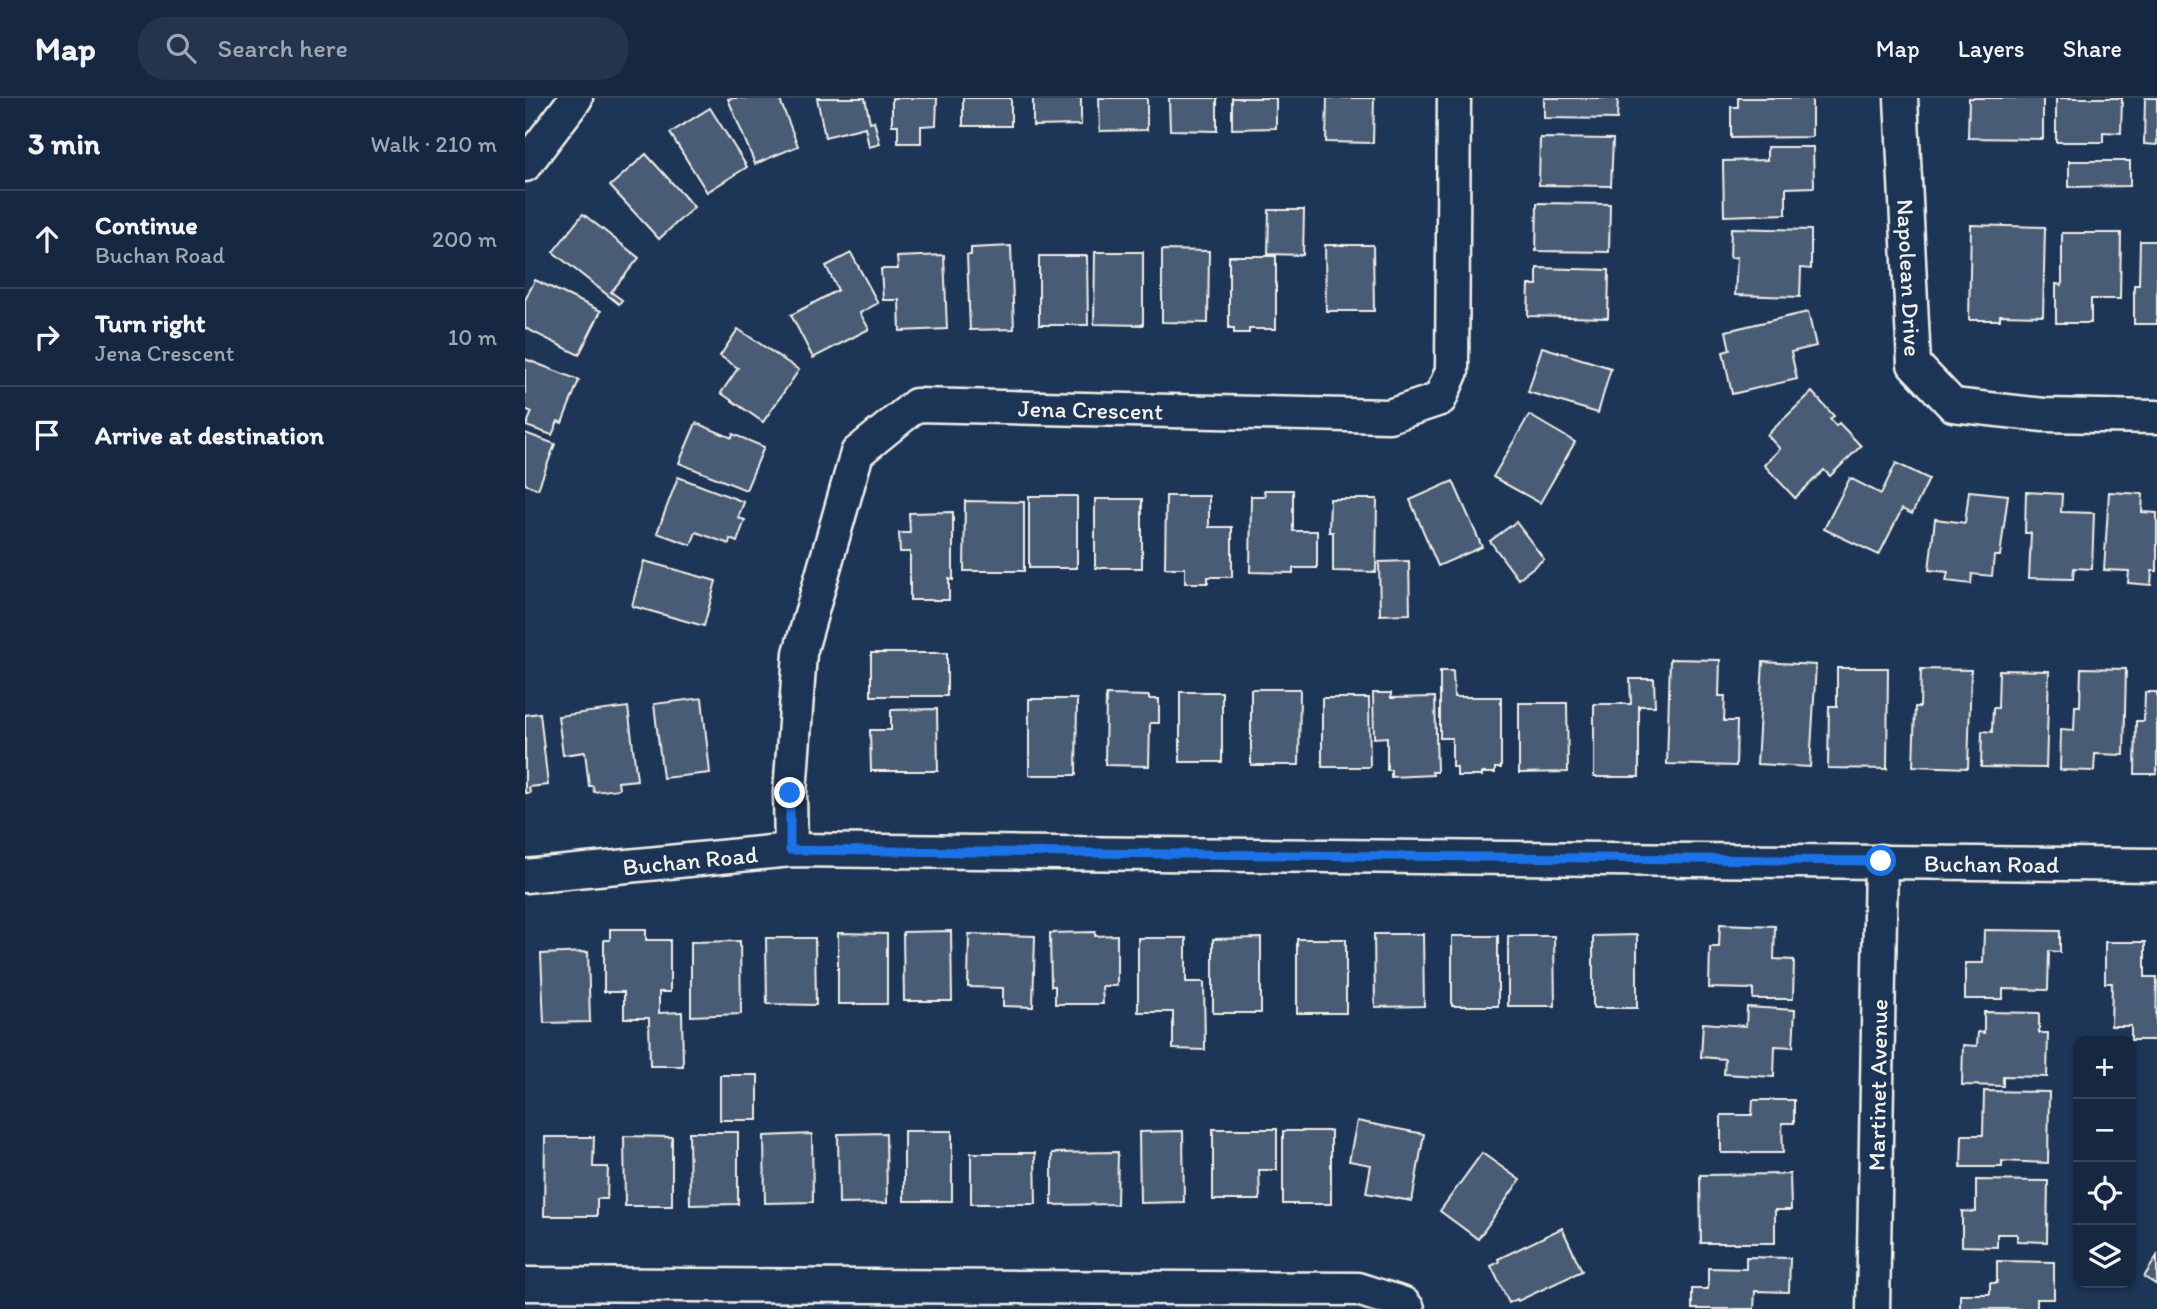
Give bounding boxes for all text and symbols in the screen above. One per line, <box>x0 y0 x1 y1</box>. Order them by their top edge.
search box <box>138 17 628 80</box>
text: Map <box>35 29 96 68</box>
icon: search <box>162 29 200 67</box>
text: Search here <box>218 32 348 64</box>
text: Map <box>1876 34 1920 63</box>
text: Layers <box>1958 34 2025 63</box>
text: Share <box>2063 34 2122 63</box>
text: 3 min <box>28 125 100 162</box>
text: Walk · 210 m <box>371 130 497 158</box>
street label: Napolean Drive <box>1891 198 1928 357</box>
text: Continue <box>95 209 198 241</box>
icon: ahead <box>28 220 66 258</box>
text: 200 m <box>432 225 497 253</box>
text: Buchan Road <box>95 241 225 269</box>
text: Turn right <box>95 307 206 339</box>
icon: right <box>28 318 66 356</box>
text: 10 m <box>448 323 497 351</box>
text: Jena Crescent <box>95 339 234 367</box>
street label: Jena Crescent <box>1018 393 1164 425</box>
icon: arrive <box>28 416 66 454</box>
text: Arrive at destination <box>95 419 324 451</box>
route end <box>774 777 805 808</box>
street label: Buchan Road <box>621 839 759 881</box>
route start <box>1865 845 1896 876</box>
street label: Buchan Road <box>1924 848 2060 878</box>
street label: Martinet Avenue <box>1861 999 1893 1171</box>
map controls <box>2073 1036 2136 1288</box>
button: + <box>2073 1036 2136 1099</box>
button: − <box>2073 1099 2136 1162</box>
button: locate <box>2073 1162 2136 1225</box>
button: layers <box>2073 1225 2136 1288</box>

